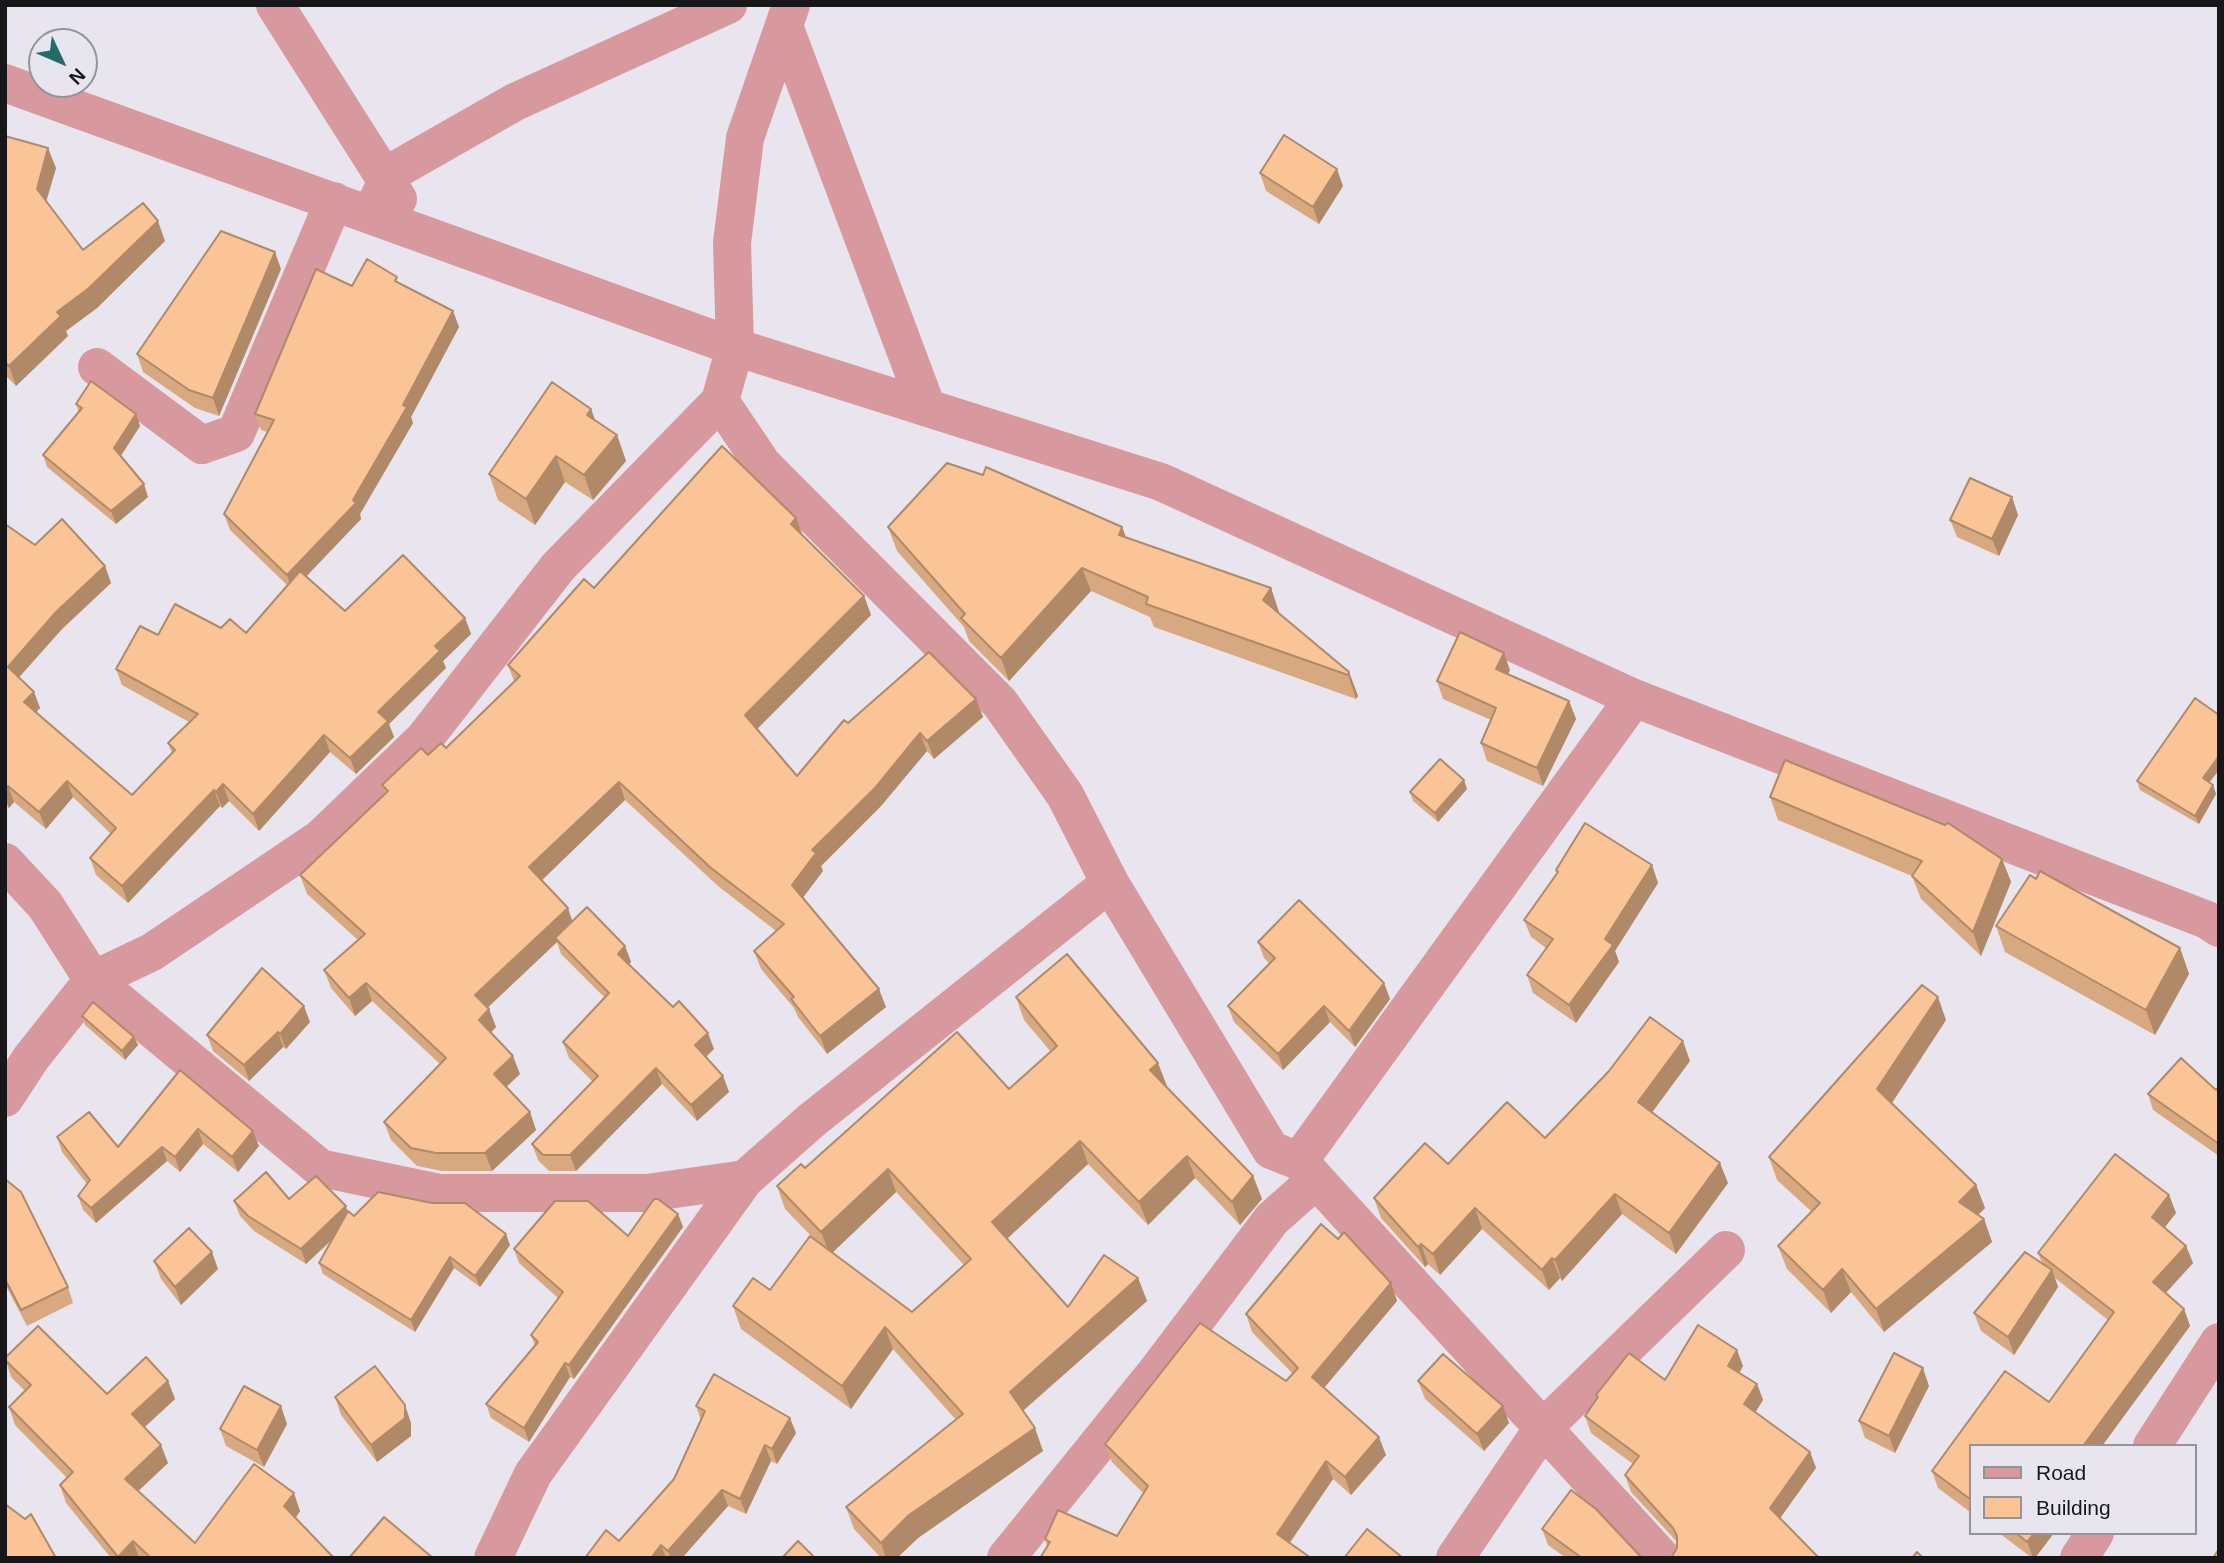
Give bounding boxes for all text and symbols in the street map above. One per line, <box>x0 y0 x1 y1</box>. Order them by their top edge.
north arrow <box>28 28 98 98</box>
text: N <box>65 64 89 89</box>
legend <box>1968 1444 2196 1535</box>
text: Road <box>2036 1461 2086 1484</box>
text: Building <box>2036 1496 2111 1519</box>

